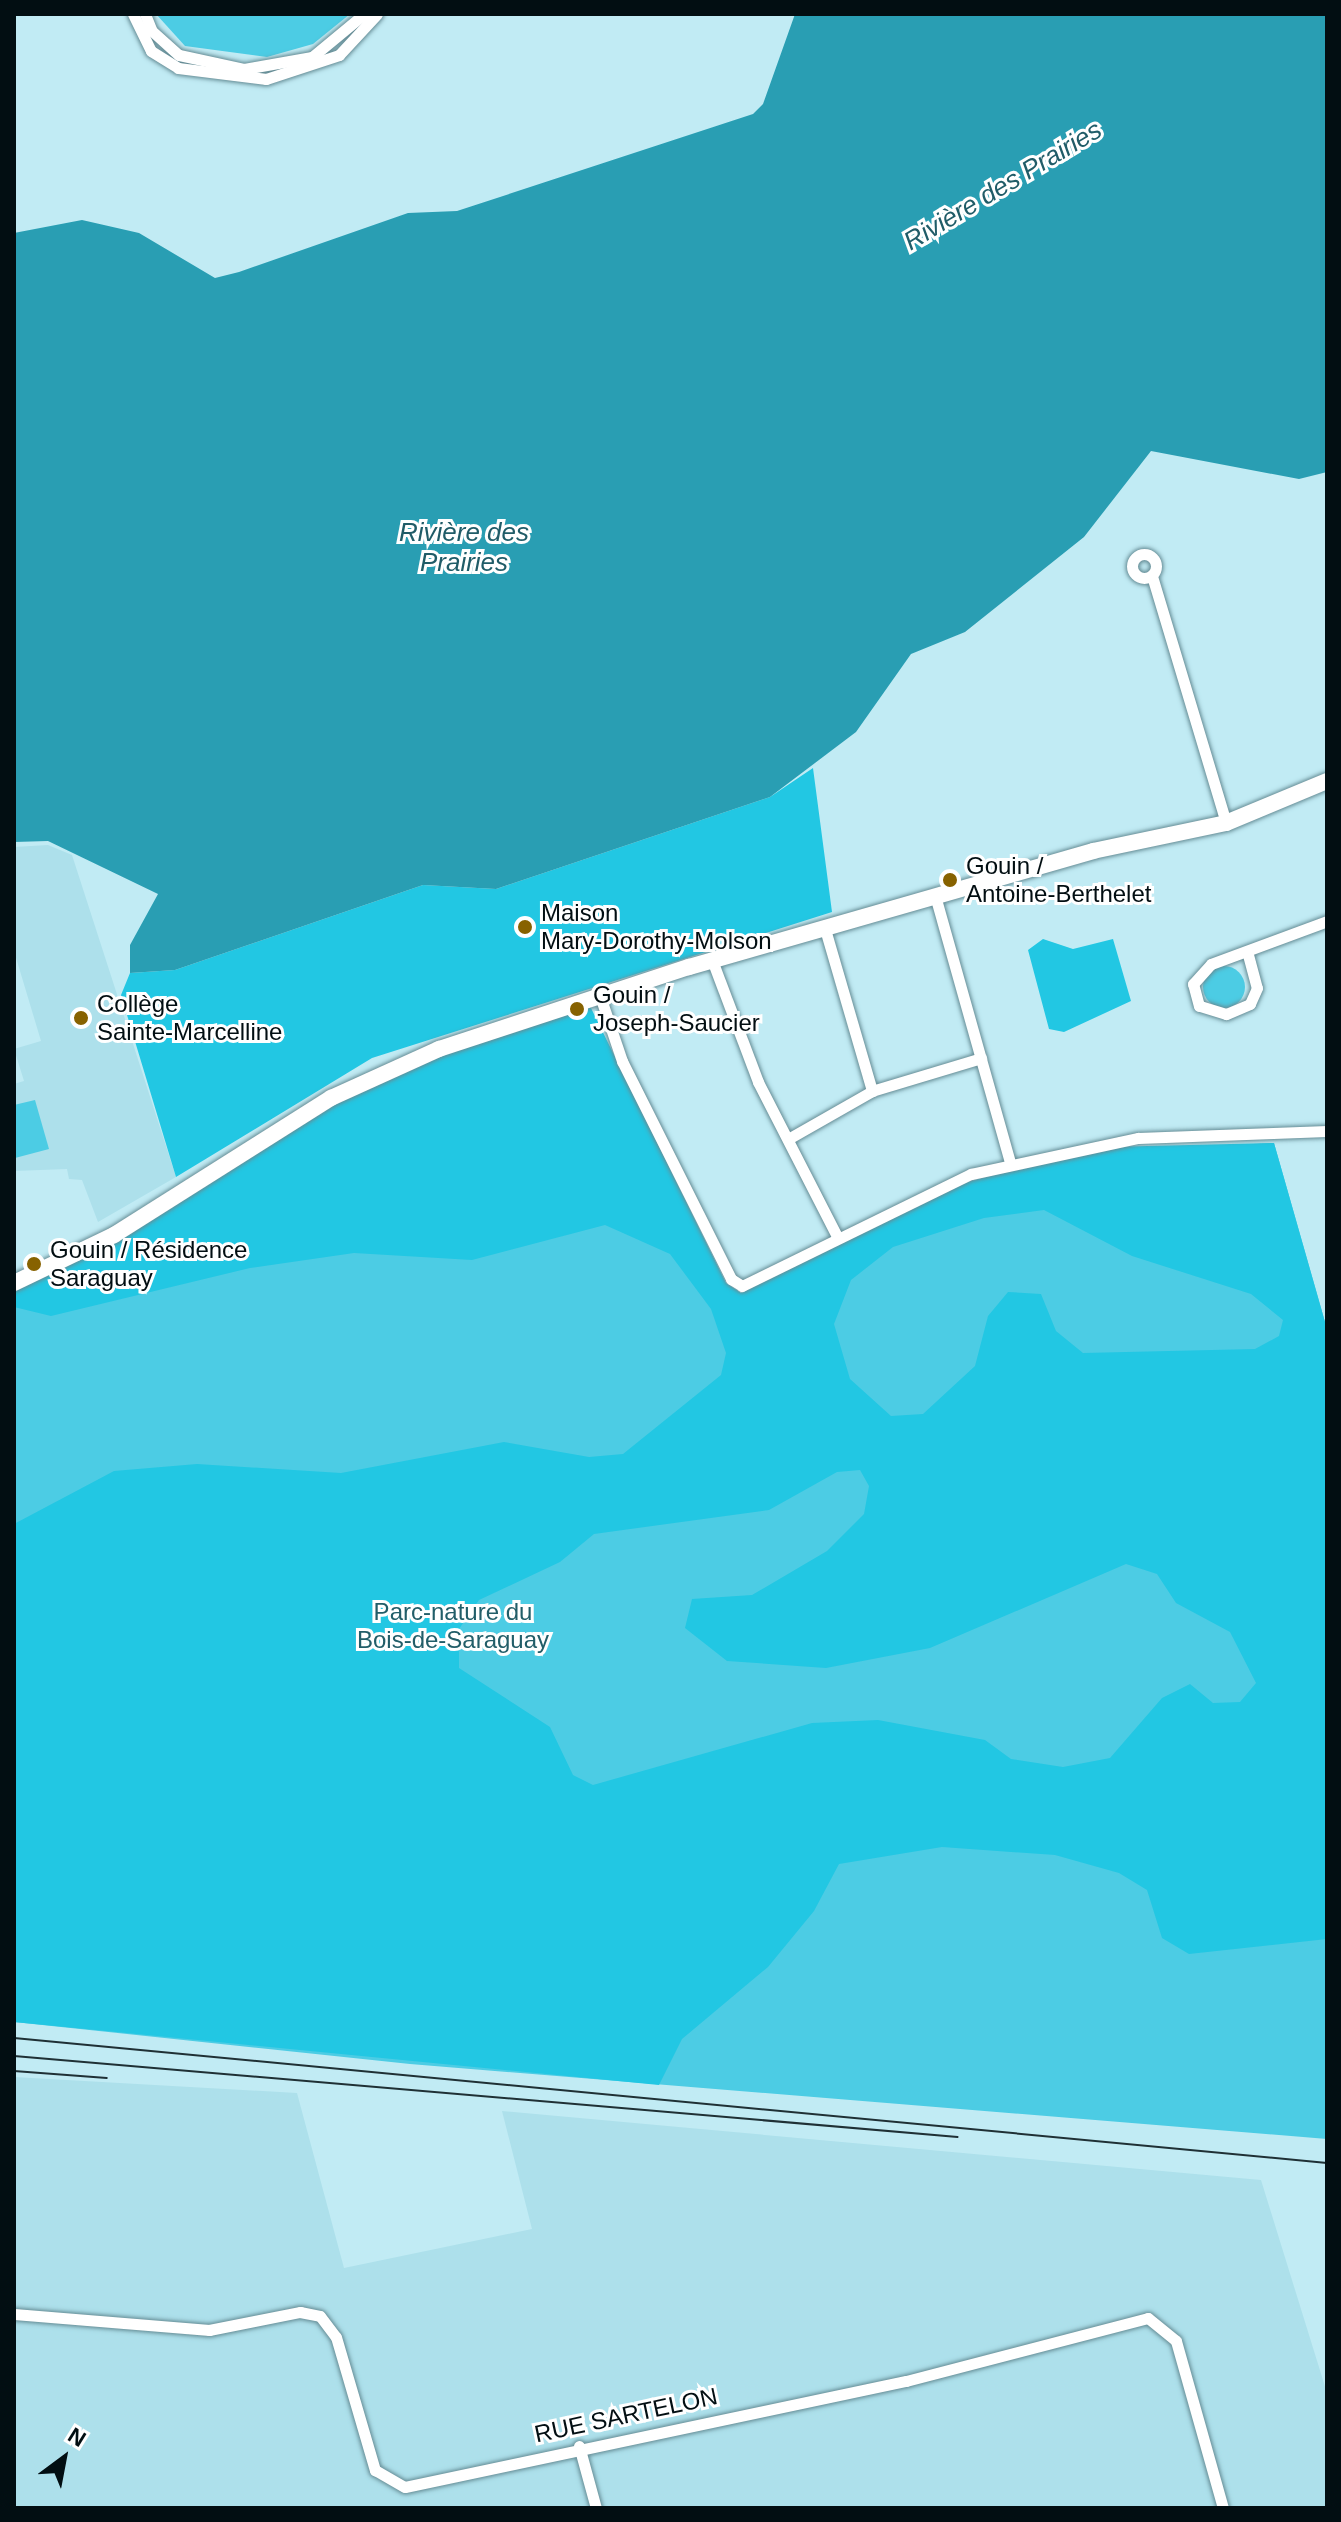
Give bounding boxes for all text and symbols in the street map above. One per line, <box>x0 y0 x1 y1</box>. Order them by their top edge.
water label: Rivière des Prairies <box>898 115 1108 257</box>
water label: Rivière des Prairies <box>399 517 529 578</box>
place label: Gouin / Antoine-Berthelet <box>966 852 1151 908</box>
marker: Gouin / Antoine-Berthelet <box>941 871 959 889</box>
place label: Maison Mary-Dorothy-Molson <box>541 899 772 955</box>
marker: Maison Mary-Dorothy-Molson <box>516 918 534 936</box>
place label: Gouin / Joseph-Saucier <box>593 981 760 1037</box>
place label: Collège Sainte-Marcelline <box>97 990 282 1046</box>
marker: Gouin / Joseph-Saucier <box>568 1000 586 1018</box>
marker: Collège Sainte-Marcelline <box>72 1009 90 1027</box>
place label: Gouin / Résidence Saraguay <box>50 1236 247 1292</box>
marker: Gouin / Résidence Saraguay <box>25 1255 43 1273</box>
park label: Parc-nature du Bois-de-Saraguay <box>357 1598 549 1654</box>
street label: RUE SARTELON <box>532 2382 720 2448</box>
north arrow <box>24 2418 104 2498</box>
text: N <box>64 2422 90 2452</box>

